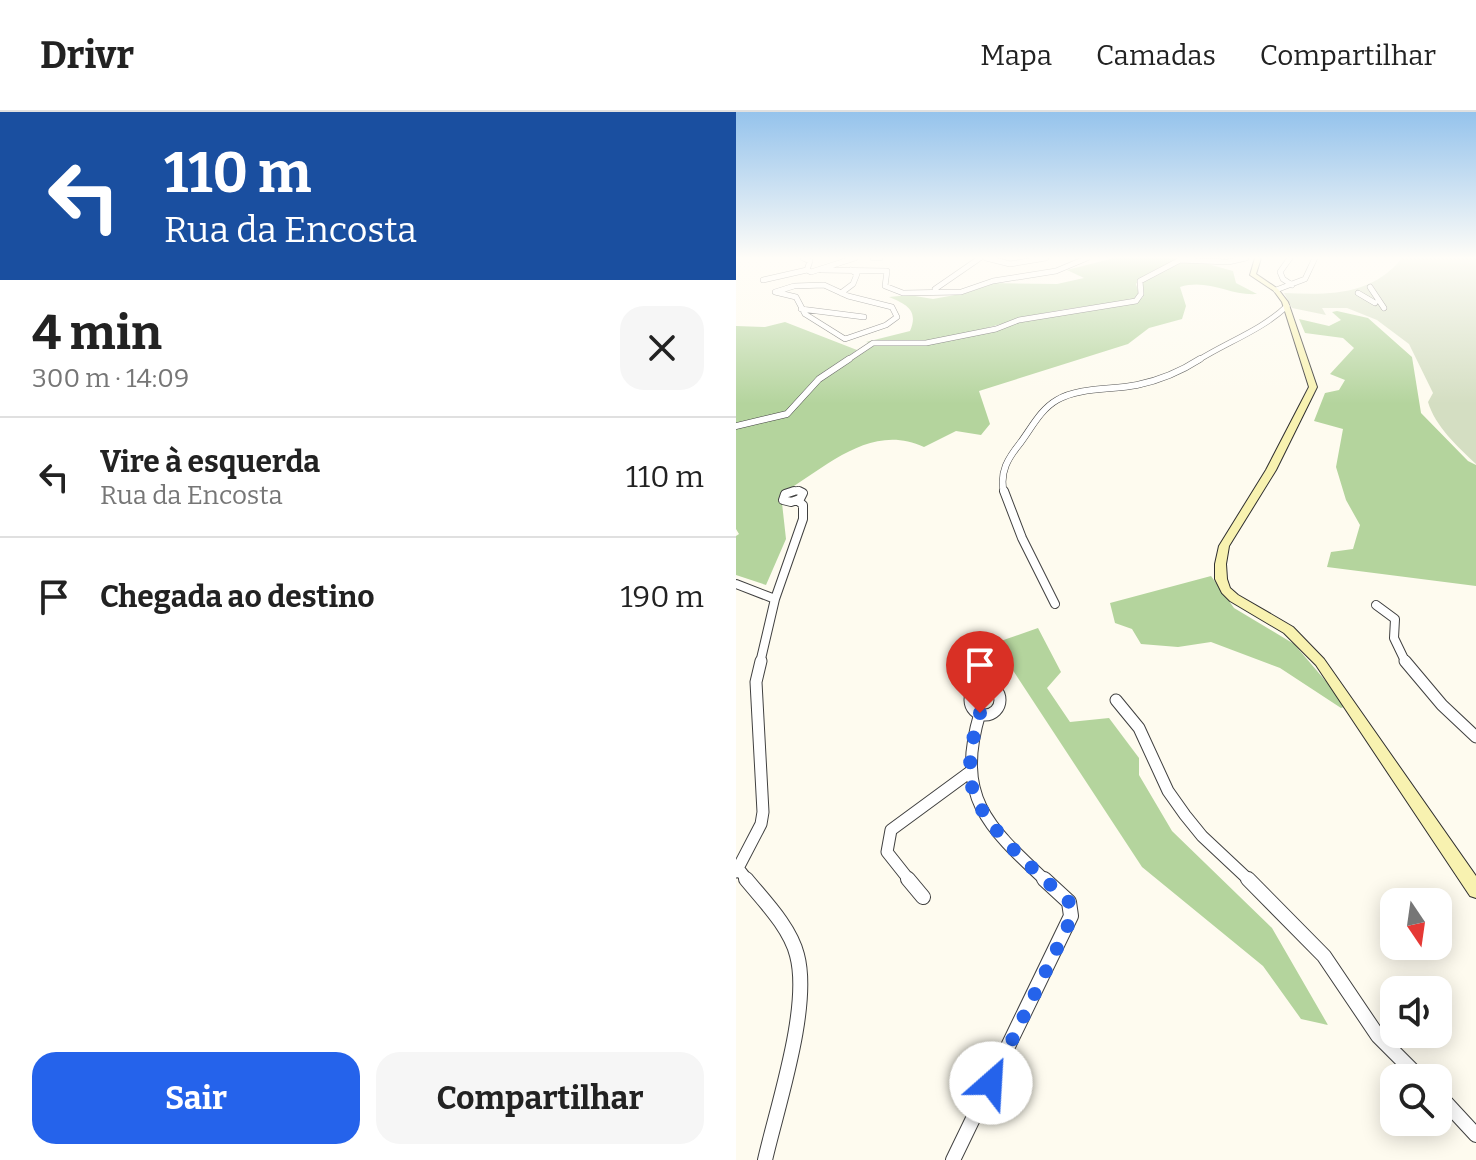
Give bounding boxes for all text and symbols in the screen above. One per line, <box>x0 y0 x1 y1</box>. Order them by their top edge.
text: Drivr <box>40 32 134 78</box>
text: Mapa <box>980 39 1052 72</box>
text: Camadas <box>1096 39 1216 72</box>
text: Compartilhar <box>1260 39 1436 72</box>
text: 110 m <box>164 140 311 207</box>
icon: left <box>32 144 136 248</box>
text: Rua da Encosta <box>164 208 417 252</box>
text: 4 min <box>32 304 162 362</box>
button: close <box>620 306 704 390</box>
text: 300 m · 14:09 <box>32 363 189 394</box>
text: Vire à esquerda <box>100 444 320 480</box>
icon: left <box>32 455 76 499</box>
text: 110 m <box>626 459 704 495</box>
text: Rua da Encosta <box>100 480 283 511</box>
icon: arrive <box>32 575 76 619</box>
text: Chegada ao destino <box>100 579 375 615</box>
text: 190 m <box>620 579 704 615</box>
pin <box>946 631 1014 713</box>
icon: arrive <box>958 643 1002 687</box>
north arrow <box>1380 888 1452 960</box>
map controls <box>1380 888 1452 1136</box>
button: sound <box>1380 976 1452 1048</box>
position arrow <box>949 1041 1033 1125</box>
button: Sair <box>32 1052 360 1144</box>
button: Compartilhar <box>376 1052 704 1144</box>
button: search <box>1380 1064 1452 1136</box>

